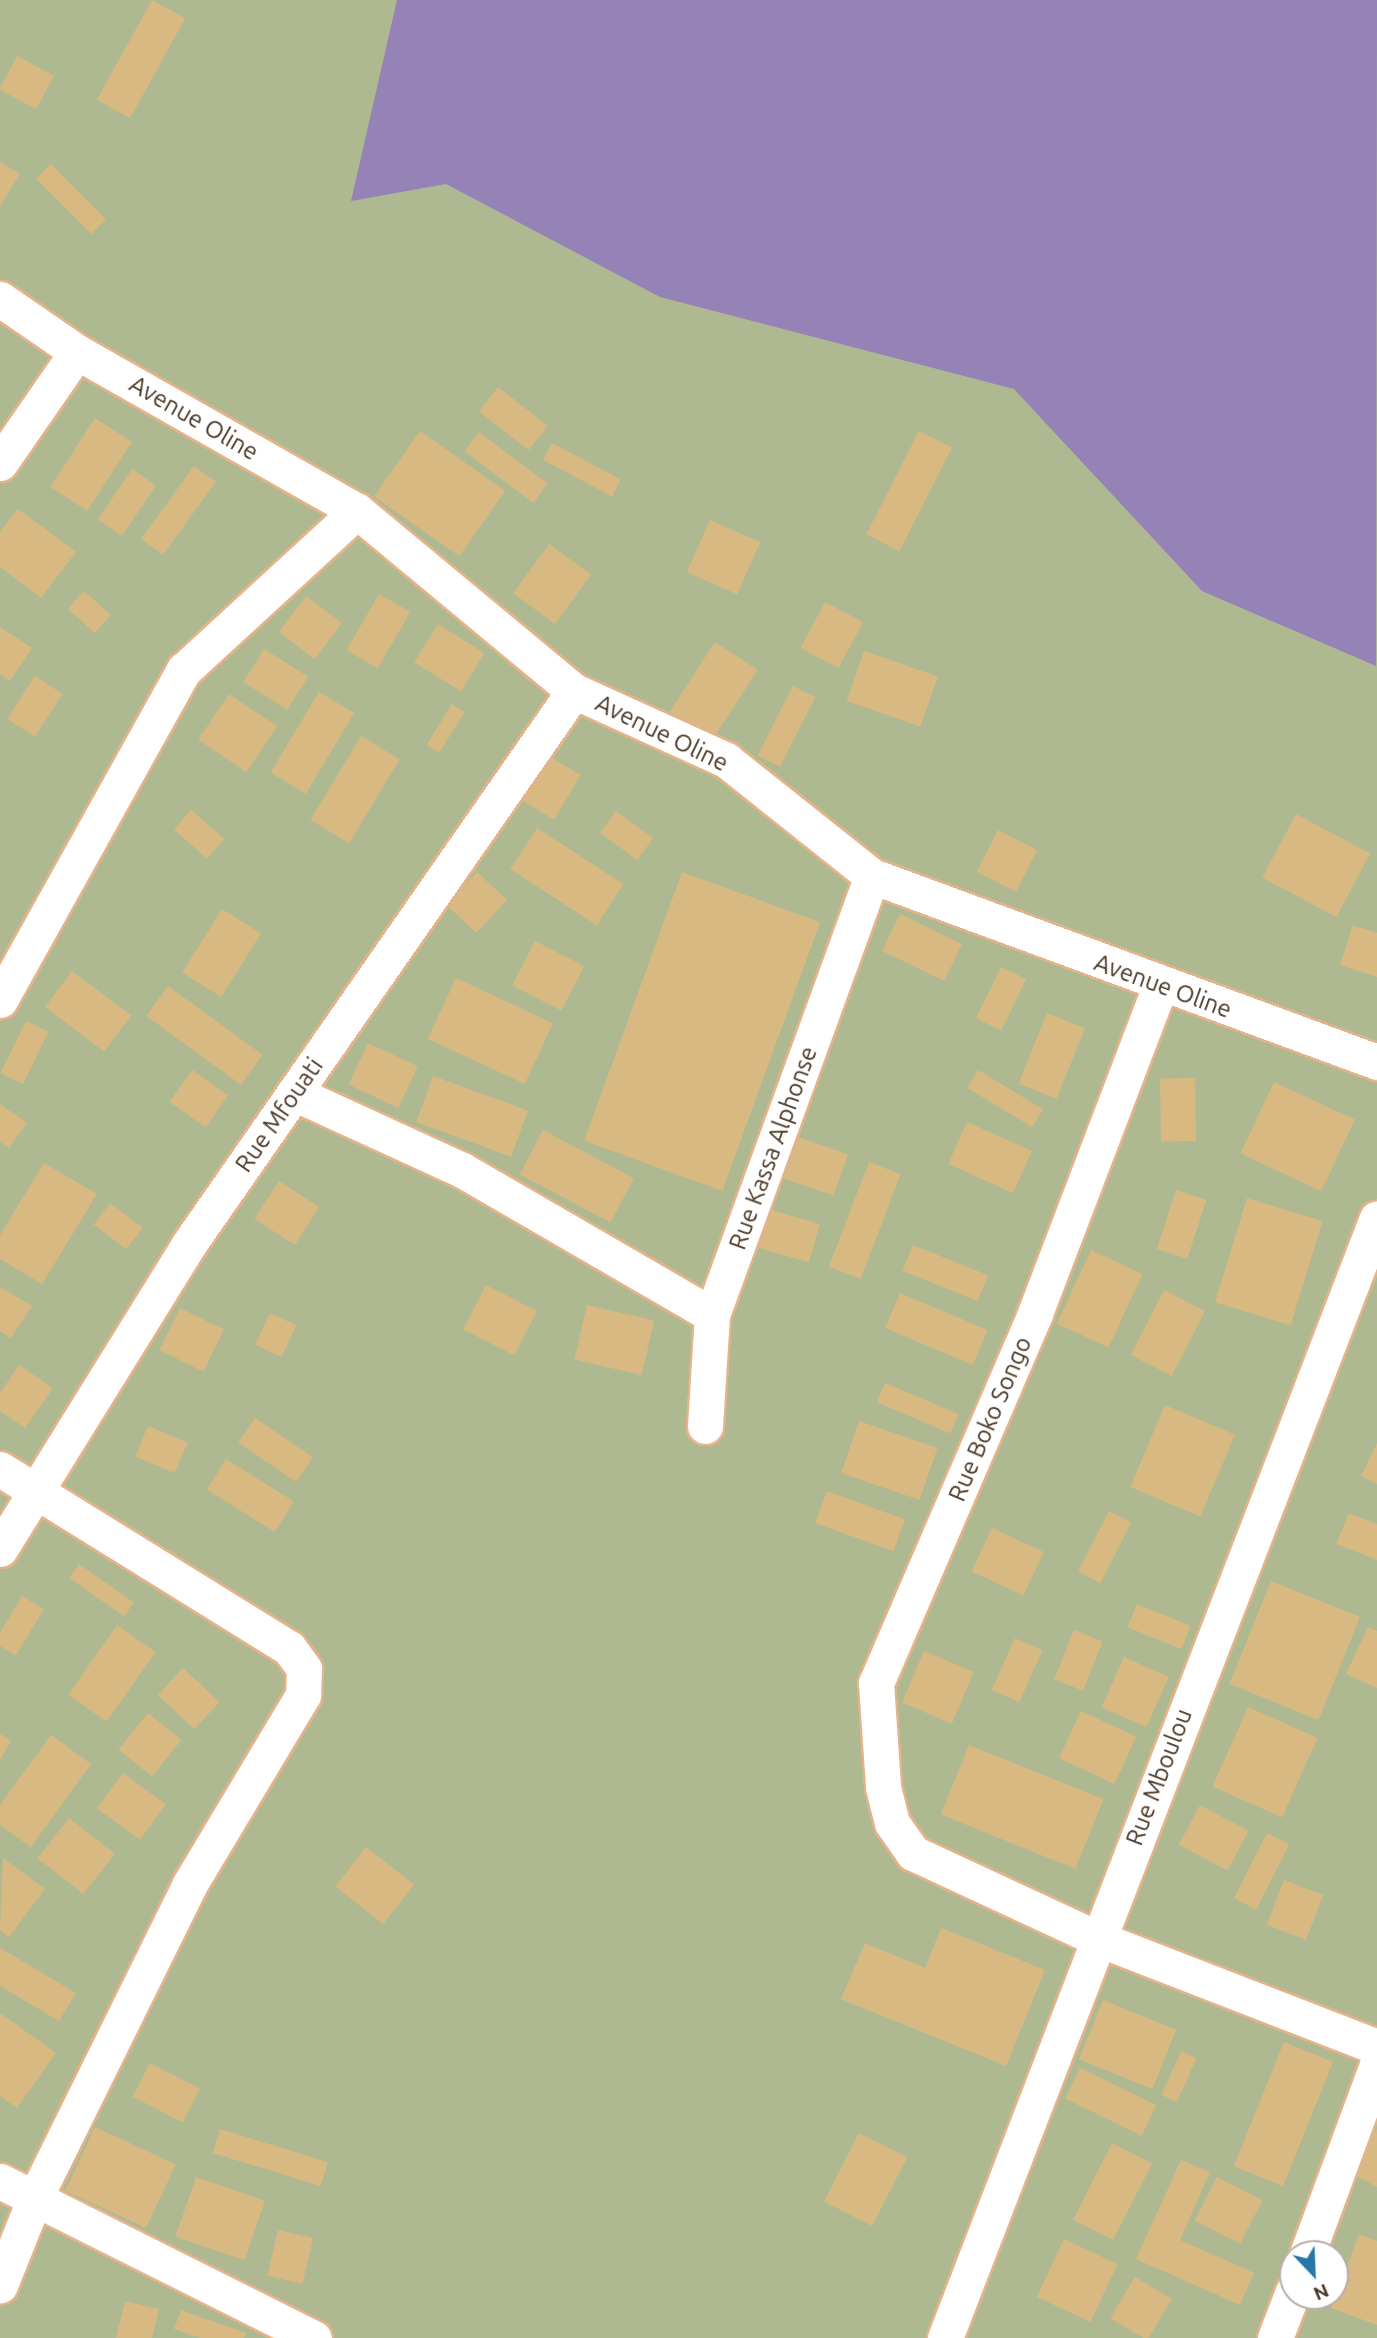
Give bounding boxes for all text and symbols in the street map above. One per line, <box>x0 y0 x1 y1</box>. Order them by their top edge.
street label: Avenue Oline <box>124 370 264 466</box>
street label: Avenue Oline <box>591 688 733 778</box>
street label: Avenue Oline <box>1090 948 1236 1024</box>
street label: Rue Kassa Alphonse <box>723 1043 823 1253</box>
street label: Rue Mfouati <box>229 1052 329 1178</box>
street label: Rue Boko Songo <box>942 1332 1038 1506</box>
street label: Rue Mboulou <box>1120 1705 1198 1849</box>
north arrow <box>1279 2240 1349 2310</box>
text: N <box>1311 2280 1332 2305</box>

